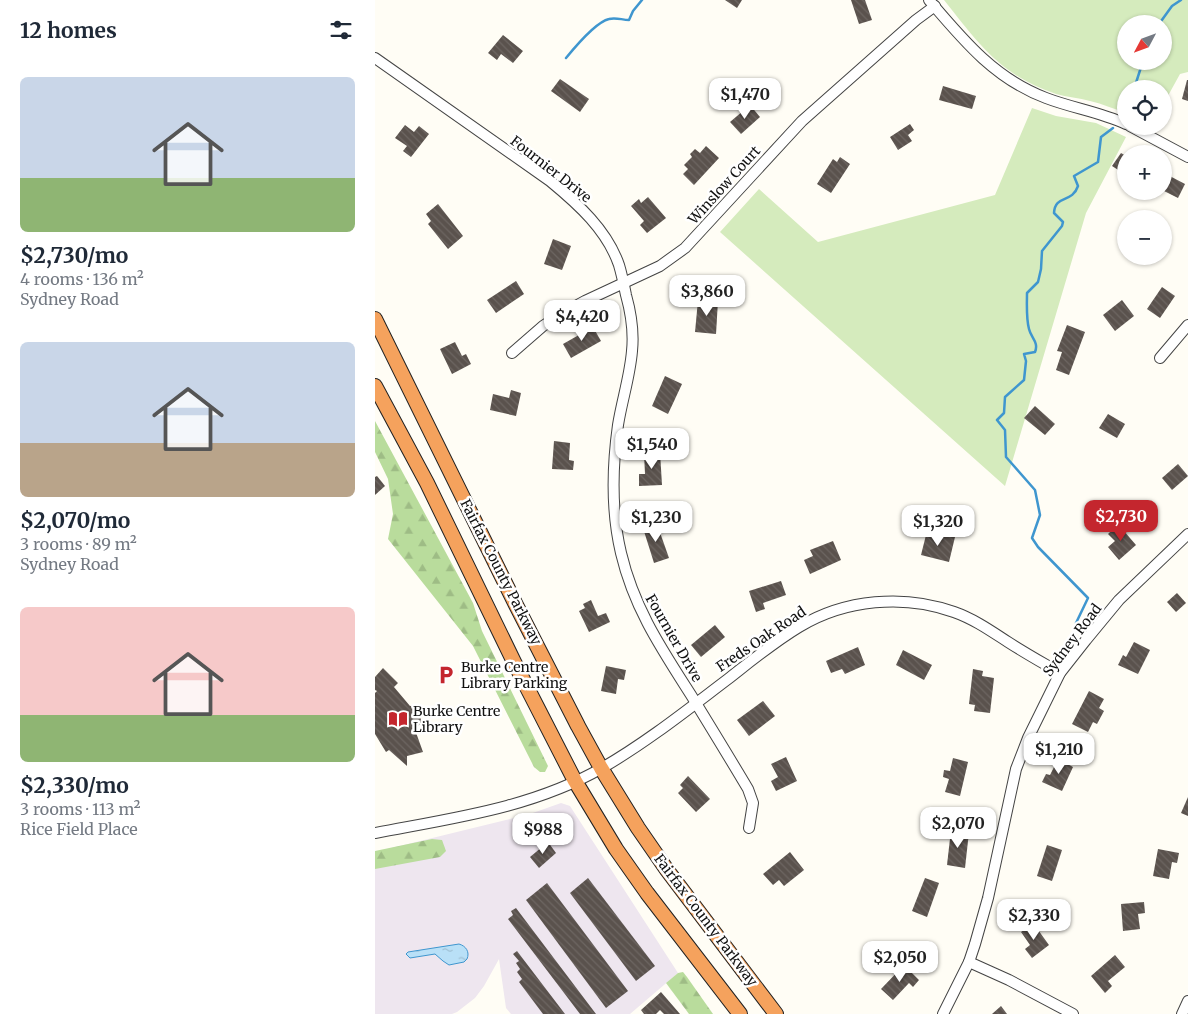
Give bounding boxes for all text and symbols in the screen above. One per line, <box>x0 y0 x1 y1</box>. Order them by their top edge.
north arrow <box>1117 15 1173 70</box>
map controls <box>1117 15 1172 265</box>
icon: filters <box>327 16 355 44</box>
text: 12 homes <box>20 17 117 44</box>
pin: $1,470 <box>704 78 786 120</box>
button: locate <box>1117 80 1172 135</box>
text: $1,470 <box>720 84 770 104</box>
icon: home <box>143 109 233 199</box>
street label: Fournier Drive <box>507 132 595 206</box>
street label: Winslow Court <box>683 142 764 229</box>
button: + <box>1117 145 1172 200</box>
button: − <box>1117 210 1172 265</box>
text: $2,730/mo <box>20 242 128 269</box>
text: 4 rooms · 136 m² <box>20 269 144 289</box>
pin: $3,860 <box>666 274 748 317</box>
text: $3,860 <box>680 281 734 301</box>
text: Sydney Road <box>20 289 119 309</box>
pin: $4,420 <box>541 300 623 342</box>
text: $4,420 <box>555 306 609 326</box>
icon: home <box>143 374 233 464</box>
pin: $1,540 <box>611 428 693 470</box>
text: $1,540 <box>626 434 678 454</box>
street label: Fairfax County Parkway <box>456 496 546 649</box>
pin: $1,230 <box>615 500 697 543</box>
pin: $2,730 <box>1080 500 1162 542</box>
pin: $1,320 <box>897 504 979 547</box>
text: $2,730 <box>1095 506 1147 526</box>
text: $2,070/mo <box>20 507 130 534</box>
text: $1,230 <box>630 507 682 527</box>
text: $1,320 <box>913 511 963 531</box>
text: 3 rooms · 89 m² <box>20 534 137 554</box>
text: Sydney Road <box>20 554 119 574</box>
street label: Fournier Drive <box>642 591 706 685</box>
street label: Sydney Road <box>1039 600 1106 680</box>
street label: Freds Oak Road <box>713 602 810 676</box>
icon: home <box>143 639 233 729</box>
place label: Burke Centre Library Parking <box>461 658 568 692</box>
parking icon: Burke Centre Library Parking <box>435 664 457 686</box>
place label: Burke Centre Library <box>413 702 500 736</box>
library icon: Burke Centre Library <box>387 708 409 730</box>
pin: $1,210 <box>1018 732 1100 775</box>
text: $1,210 <box>1035 739 1083 759</box>
text: $2,330/mo <box>20 772 129 799</box>
text: 3 rooms · 113 m² <box>20 799 140 819</box>
pin: $2,070 <box>917 806 999 849</box>
pin: $988 <box>513 812 573 855</box>
text: $2,070 <box>931 813 985 833</box>
text: Rice Field Place <box>20 819 138 839</box>
text: $988 <box>523 819 563 839</box>
street label: Fairfax County Parkway <box>650 850 762 990</box>
pin: $2,330 <box>993 898 1075 941</box>
text: $2,330 <box>1008 905 1060 925</box>
pin: $2,050 <box>859 940 941 983</box>
text: $2,050 <box>873 947 927 967</box>

